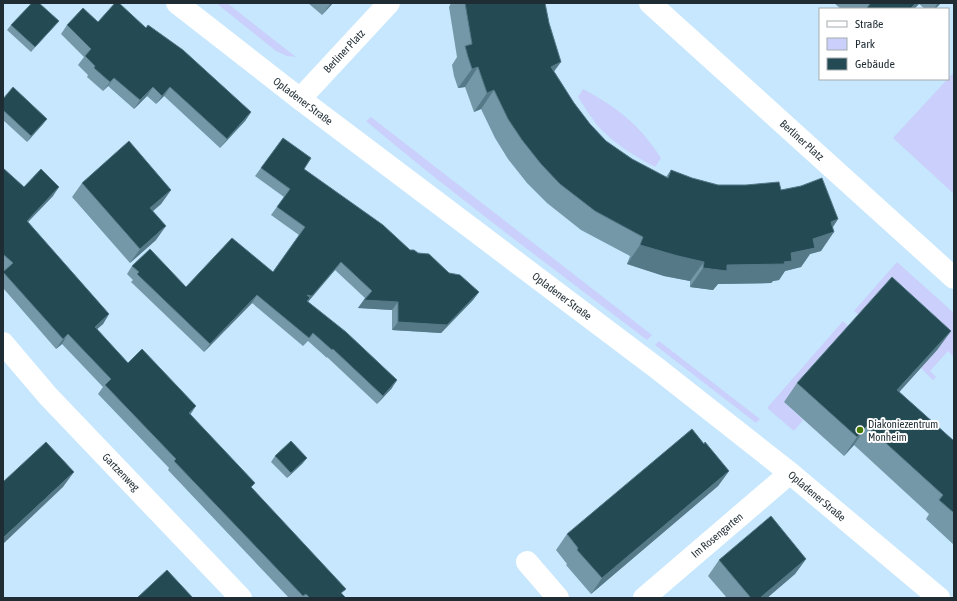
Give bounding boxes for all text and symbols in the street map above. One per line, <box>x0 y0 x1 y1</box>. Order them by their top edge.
legend <box>819 8 949 80</box>
text: Straße <box>855 17 883 31</box>
street label: Berliner Platz <box>321 27 367 75</box>
text: Park <box>855 37 876 51</box>
text: Gebäude <box>855 57 895 71</box>
street label: Opladener Straße <box>271 75 335 127</box>
street label: Berliner Platz <box>778 117 826 163</box>
street label: Opladener Straße <box>530 270 594 322</box>
place label: Diakoniezentrum Monheim <box>868 418 938 443</box>
marker: Diakoniezentrum Monheim <box>855 425 865 435</box>
street label: Gartzenweg <box>100 451 142 493</box>
street label: Opladener Straße <box>786 469 848 523</box>
street label: Im Rosengarten <box>689 510 745 560</box>

